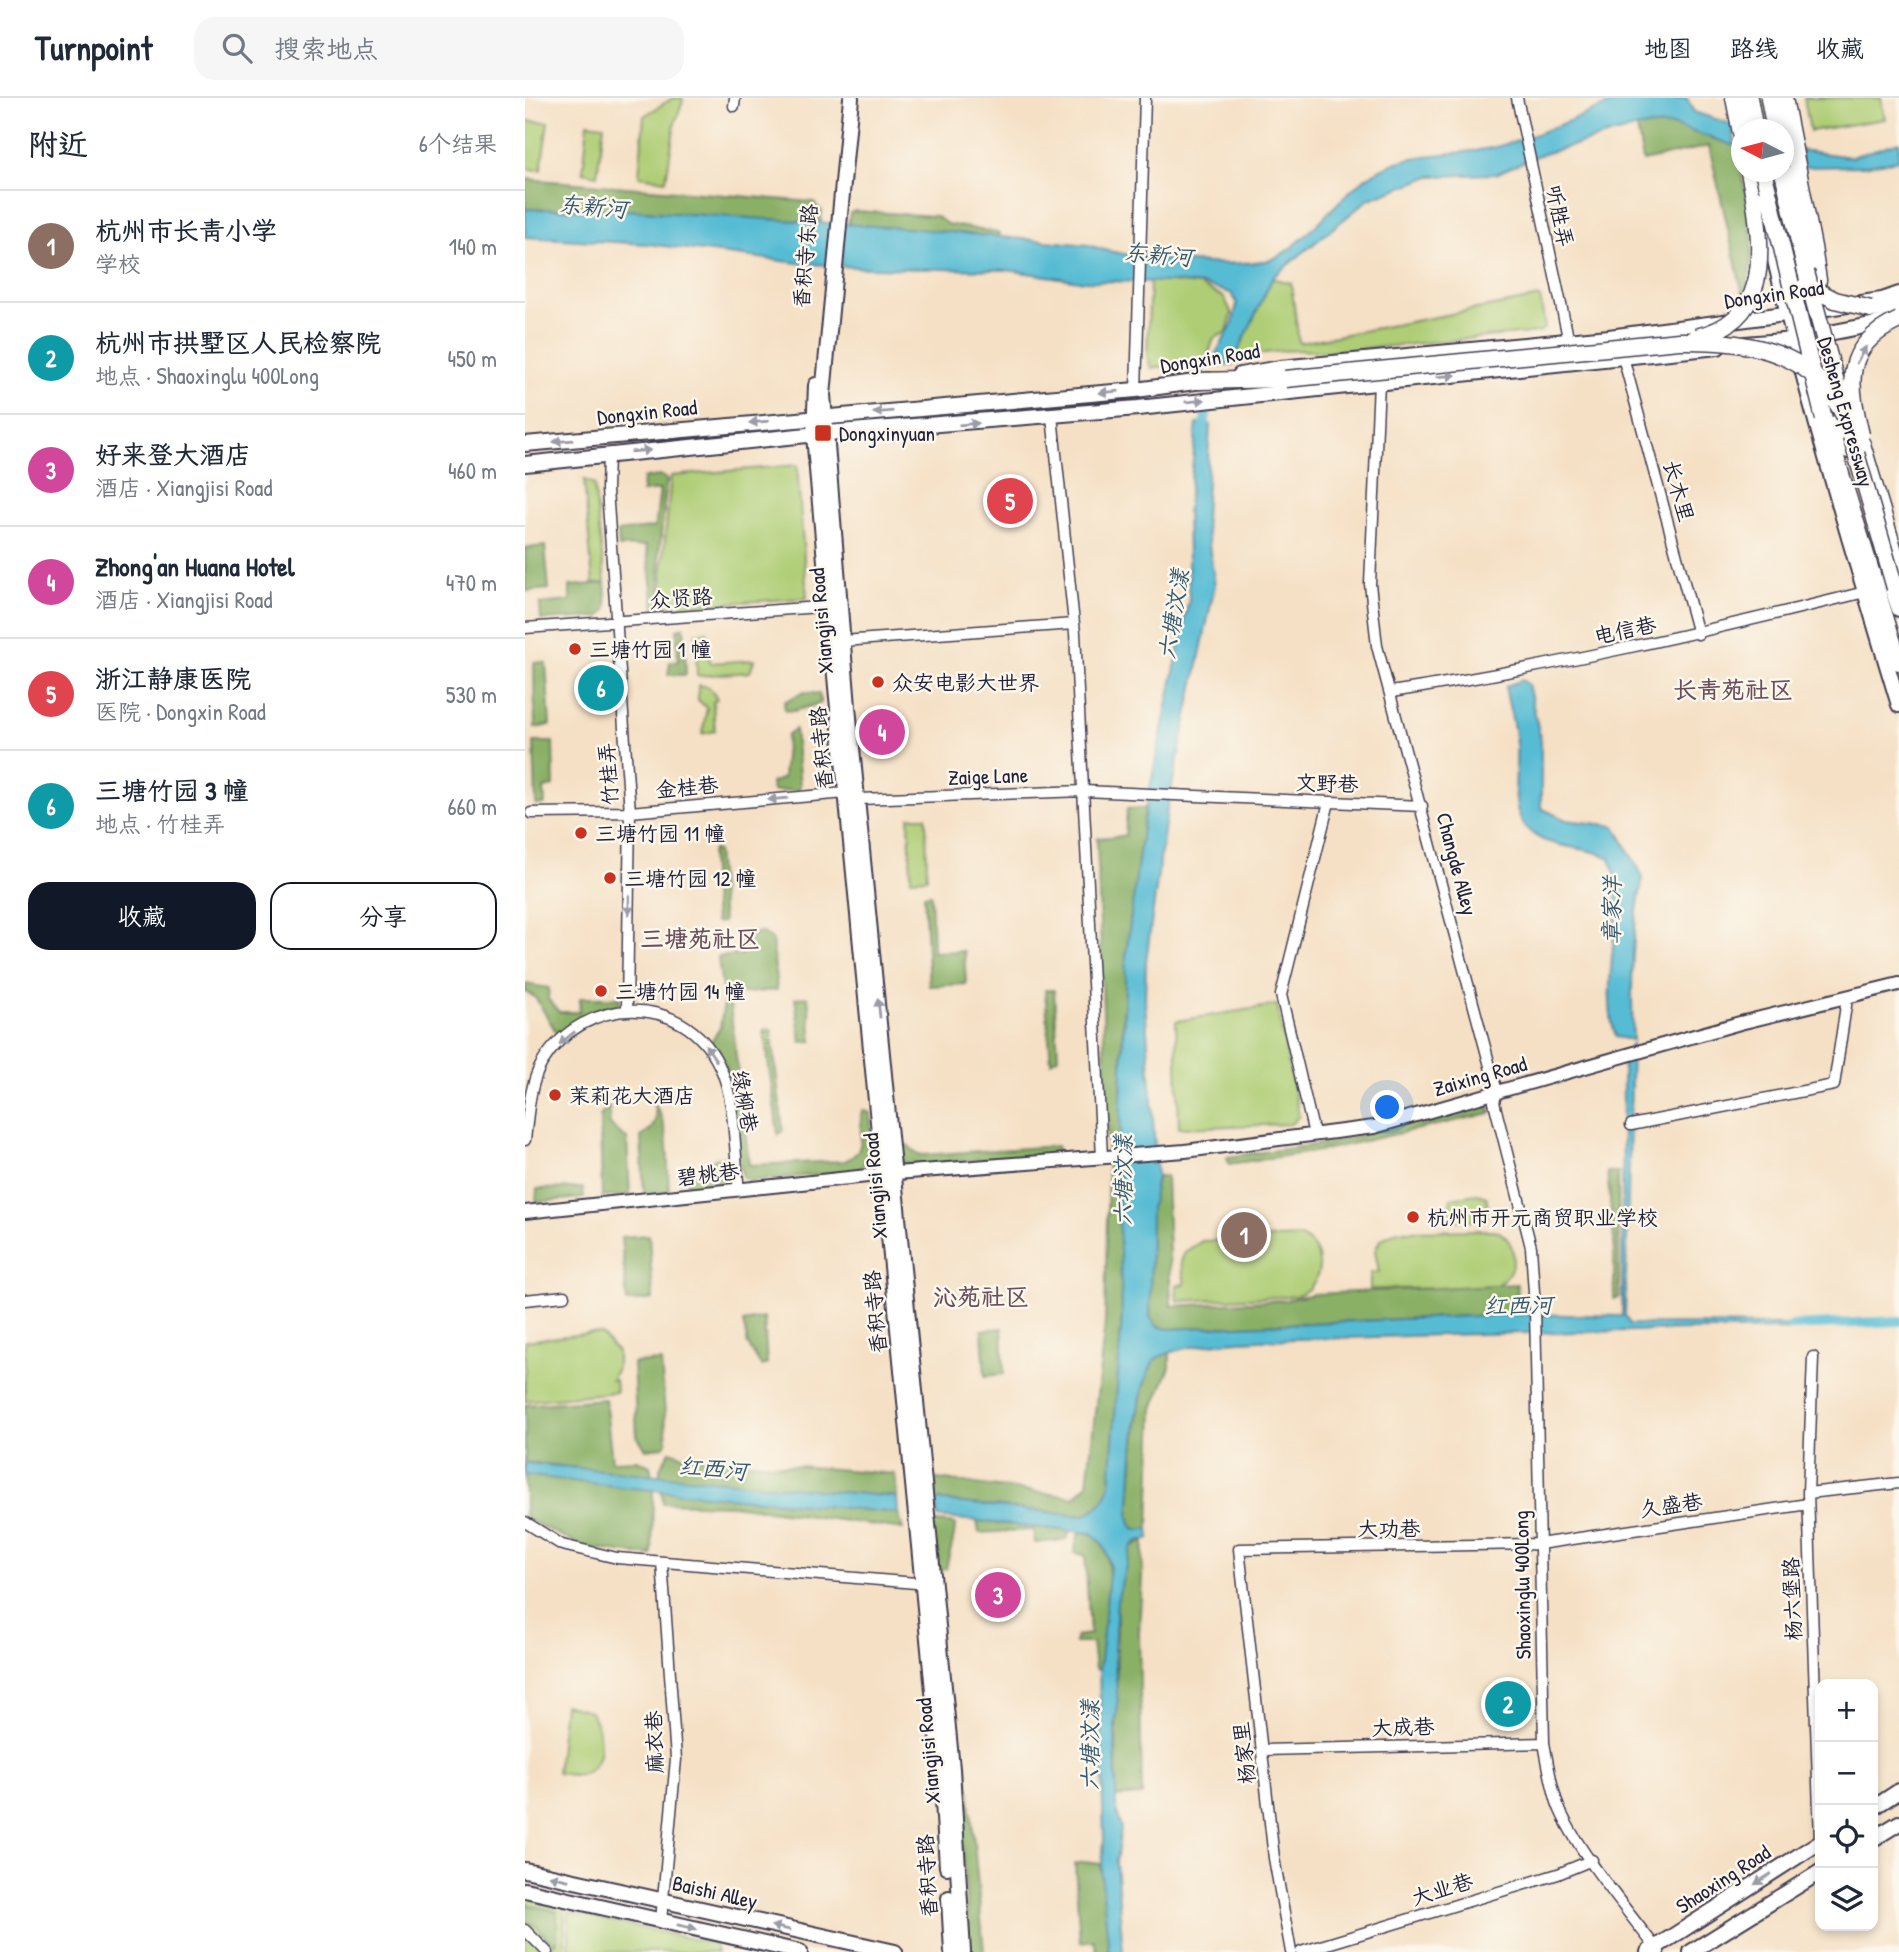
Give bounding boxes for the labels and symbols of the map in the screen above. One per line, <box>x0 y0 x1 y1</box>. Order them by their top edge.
north arrow <box>1731 119 1794 182</box>
street label: 听胜弄 <box>1539 182 1581 250</box>
water label: 东新河 <box>557 188 633 225</box>
street label: 香积寺东路 <box>786 202 824 310</box>
water label: 东新河 <box>1122 236 1198 273</box>
street label: Dongxin Road <box>1722 273 1826 315</box>
street label: Desheng Expressway <box>1811 334 1881 490</box>
street label: Dongxin Road <box>1158 336 1262 380</box>
one-way arrow <box>1855 345 1867 364</box>
one-way arrow <box>1435 370 1457 381</box>
one-way arrow <box>1098 387 1120 398</box>
street label: Dongxin Road <box>596 392 698 432</box>
one-way arrow <box>1184 395 1206 406</box>
one-way arrow <box>871 407 893 418</box>
one-way arrow <box>747 417 769 428</box>
one-way arrow <box>958 418 980 429</box>
place label: Dongxinyuan <box>839 419 935 448</box>
marker: Dongxinyuan <box>813 423 833 443</box>
one-way arrow <box>552 436 574 447</box>
one-way arrow <box>631 445 653 456</box>
street label: 长木里 <box>1657 457 1701 525</box>
pin: 5 <box>987 475 1033 527</box>
water label: 六塘汶漾 <box>1150 565 1196 662</box>
street label: Xiangjisi Road <box>802 567 840 675</box>
street label: 众贤路 <box>649 581 713 615</box>
street label: 电信巷 <box>1591 609 1659 651</box>
place label: 三塘竹园 1 幢 <box>589 635 711 664</box>
marker: 三塘竹园 1 幢 <box>567 641 583 657</box>
pin: 6 <box>578 662 624 714</box>
place label: 众安电影大世界 <box>892 668 1039 697</box>
district label: 长青苑社区 <box>1673 673 1793 705</box>
marker: 众安电影大世界 <box>870 674 886 690</box>
street label: 香积寺路 <box>803 705 839 791</box>
pin: 4 <box>859 706 905 758</box>
street label: 竹桂弄 <box>591 742 625 806</box>
street label: Zaige Lane <box>948 760 1028 792</box>
street label: 文野巷 <box>1295 767 1359 799</box>
street label: 金桂巷 <box>654 770 720 804</box>
one-way arrow <box>767 794 789 805</box>
street label: Changde Alley <box>1429 809 1485 919</box>
place label: 三塘竹园 11 幢 <box>595 819 725 848</box>
marker: 三塘竹园 11 幢 <box>573 825 589 841</box>
place label: 三塘竹园 12 幢 <box>624 864 756 893</box>
marker: 三塘竹园 12 幢 <box>602 870 618 886</box>
water label: 章家洋 <box>1595 874 1627 945</box>
one-way arrow <box>623 894 634 916</box>
district label: 三塘苑社区 <box>640 922 760 954</box>
place label: 三塘竹园 14 幢 <box>615 977 745 1006</box>
marker: 三塘竹园 14 幢 <box>593 983 609 999</box>
one-way arrow <box>873 997 884 1019</box>
one-way arrow <box>558 1030 576 1045</box>
one-way arrow <box>705 1044 719 1062</box>
street label: Zaixing Road <box>1430 1049 1530 1103</box>
street label: 绿柳巷 <box>725 1067 765 1135</box>
place label: 茉莉花大酒店 <box>569 1081 695 1110</box>
marker: 茉莉花大酒店 <box>547 1087 563 1103</box>
your location <box>1370 1090 1404 1124</box>
street label: Xiangjisi Road <box>856 1132 894 1240</box>
water label: 六塘汶漾 <box>1107 1133 1138 1226</box>
street label: 碧桃巷 <box>675 1156 741 1192</box>
place label: 杭州市开元商贸职业学校 <box>1427 1203 1658 1232</box>
pin: 1 <box>1221 1209 1267 1261</box>
marker: 杭州市开元商贸职业学校 <box>1405 1209 1421 1225</box>
street label: 香积寺路 <box>857 1269 893 1355</box>
district label: 沁苑社区 <box>933 1280 1029 1312</box>
water label: 红西河 <box>1483 1289 1557 1321</box>
water label: 红西河 <box>677 1450 753 1487</box>
street label: 久盛巷 <box>1638 1486 1704 1524</box>
street label: Shaoxinglu 400Long <box>1506 1510 1538 1660</box>
street label: 大功巷 <box>1358 1514 1421 1543</box>
street label: 杨六堡路 <box>1776 1557 1808 1641</box>
pin: 3 <box>975 1569 1021 1621</box>
pin: 2 <box>1485 1678 1531 1730</box>
street label: Xiangjisi Road <box>909 1697 947 1805</box>
water label: 六塘汶漾 <box>1074 1698 1105 1791</box>
street label: 麻衣巷 <box>638 1710 670 1774</box>
street label: 大成巷 <box>1371 1711 1435 1743</box>
street label: 杨家里 <box>1226 1720 1262 1786</box>
street label: 香积寺路 <box>910 1833 944 1919</box>
street label: Shaoxing Road <box>1670 1838 1776 1920</box>
street label: 大业巷 <box>1408 1866 1476 1912</box>
street label: Baishi Alley <box>670 1868 761 1916</box>
one-way arrow <box>548 1872 570 1883</box>
one-way arrow <box>1753 1872 1773 1885</box>
one-way arrow <box>676 1921 698 1932</box>
one-way arrow <box>770 1922 792 1933</box>

